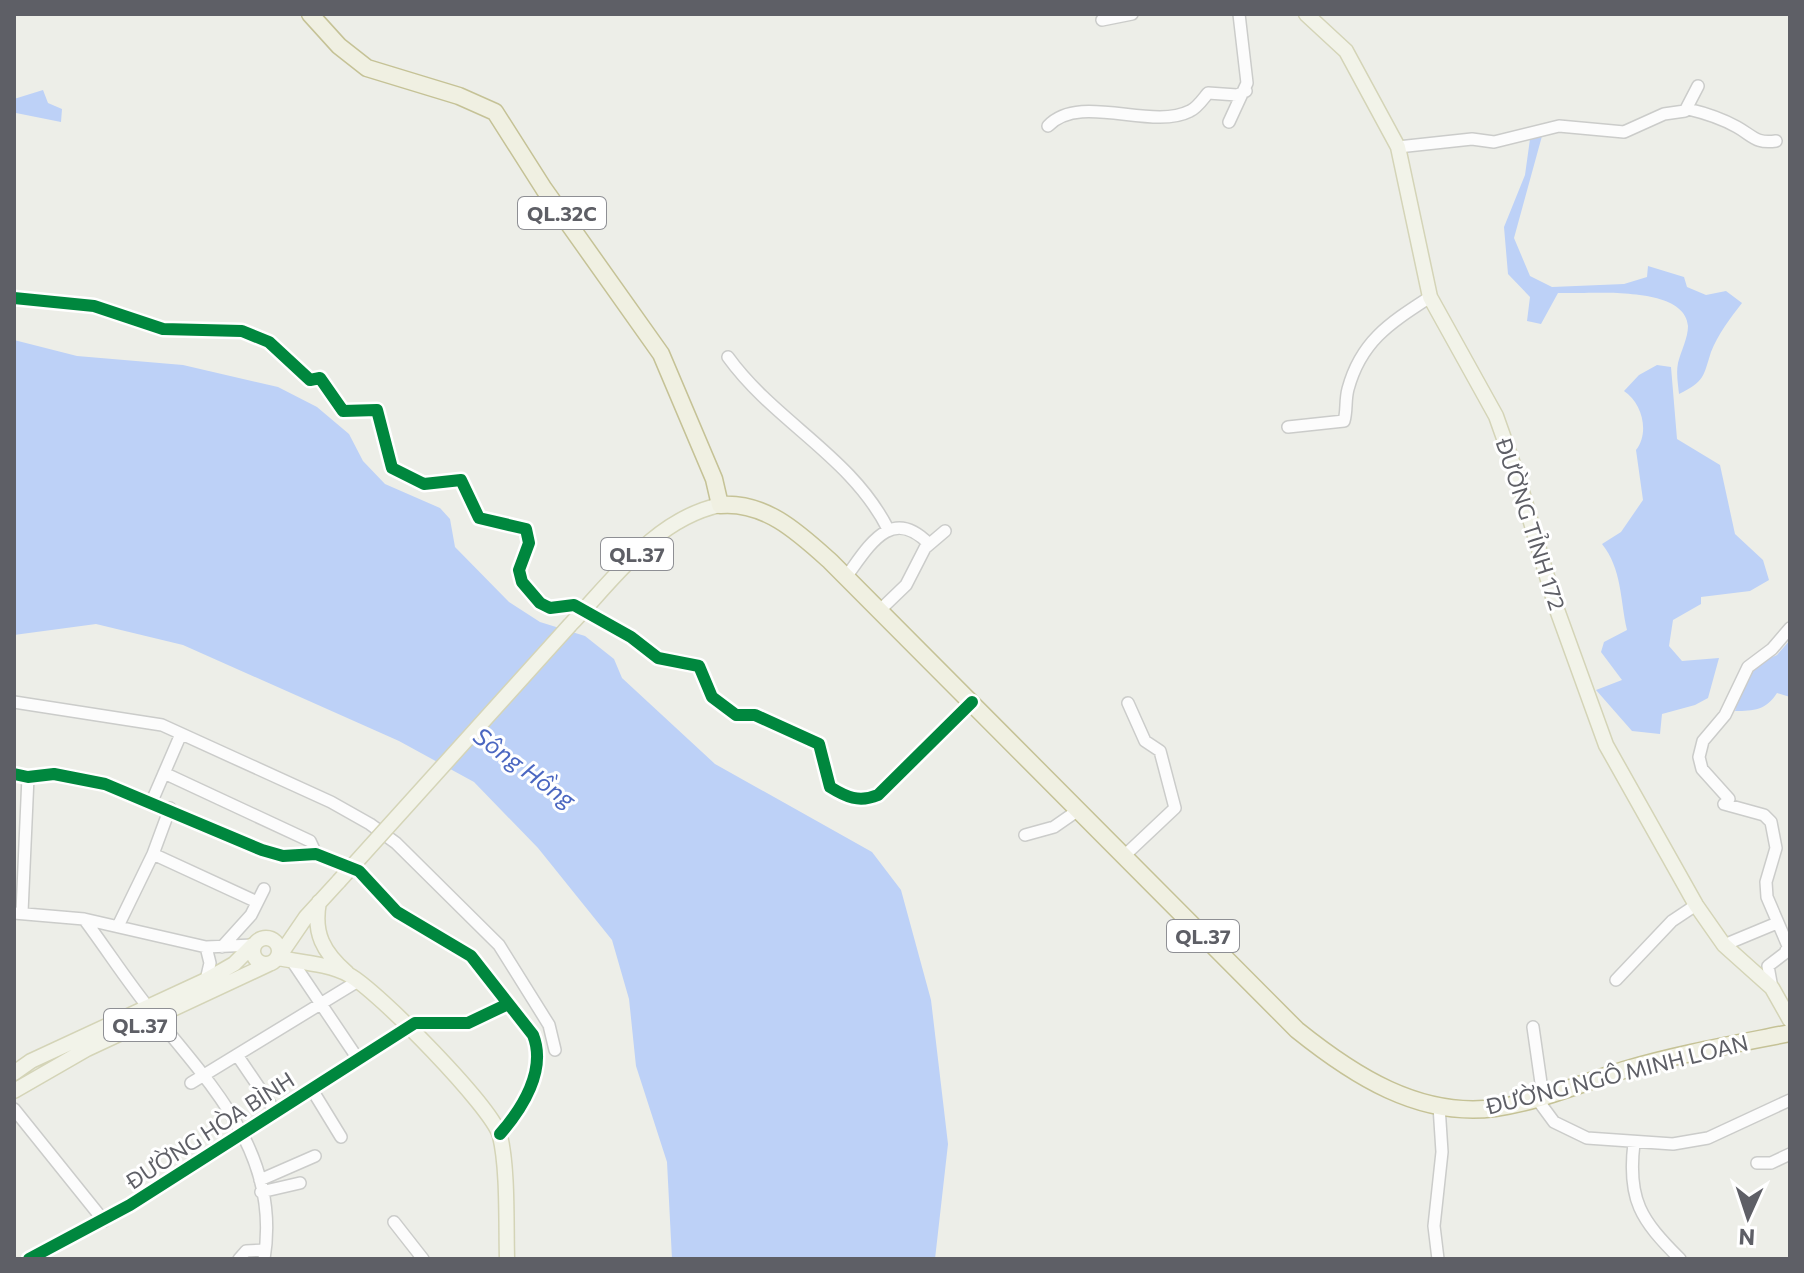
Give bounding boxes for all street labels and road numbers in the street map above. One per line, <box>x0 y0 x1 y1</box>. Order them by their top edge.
road number: QL.32C <box>518 197 606 229</box>
street label: ĐƯỜNG TỈNH 172 <box>1490 434 1572 613</box>
road number: QL.37 <box>601 538 673 570</box>
road number: QL.37 <box>1167 920 1239 952</box>
road number: QL.37 <box>104 1009 176 1041</box>
street label: ĐƯỜNG NGÔ MINH LOAN <box>1482 1028 1751 1120</box>
street label: ĐƯỜNG HÒA BÌNH <box>120 1066 299 1195</box>

